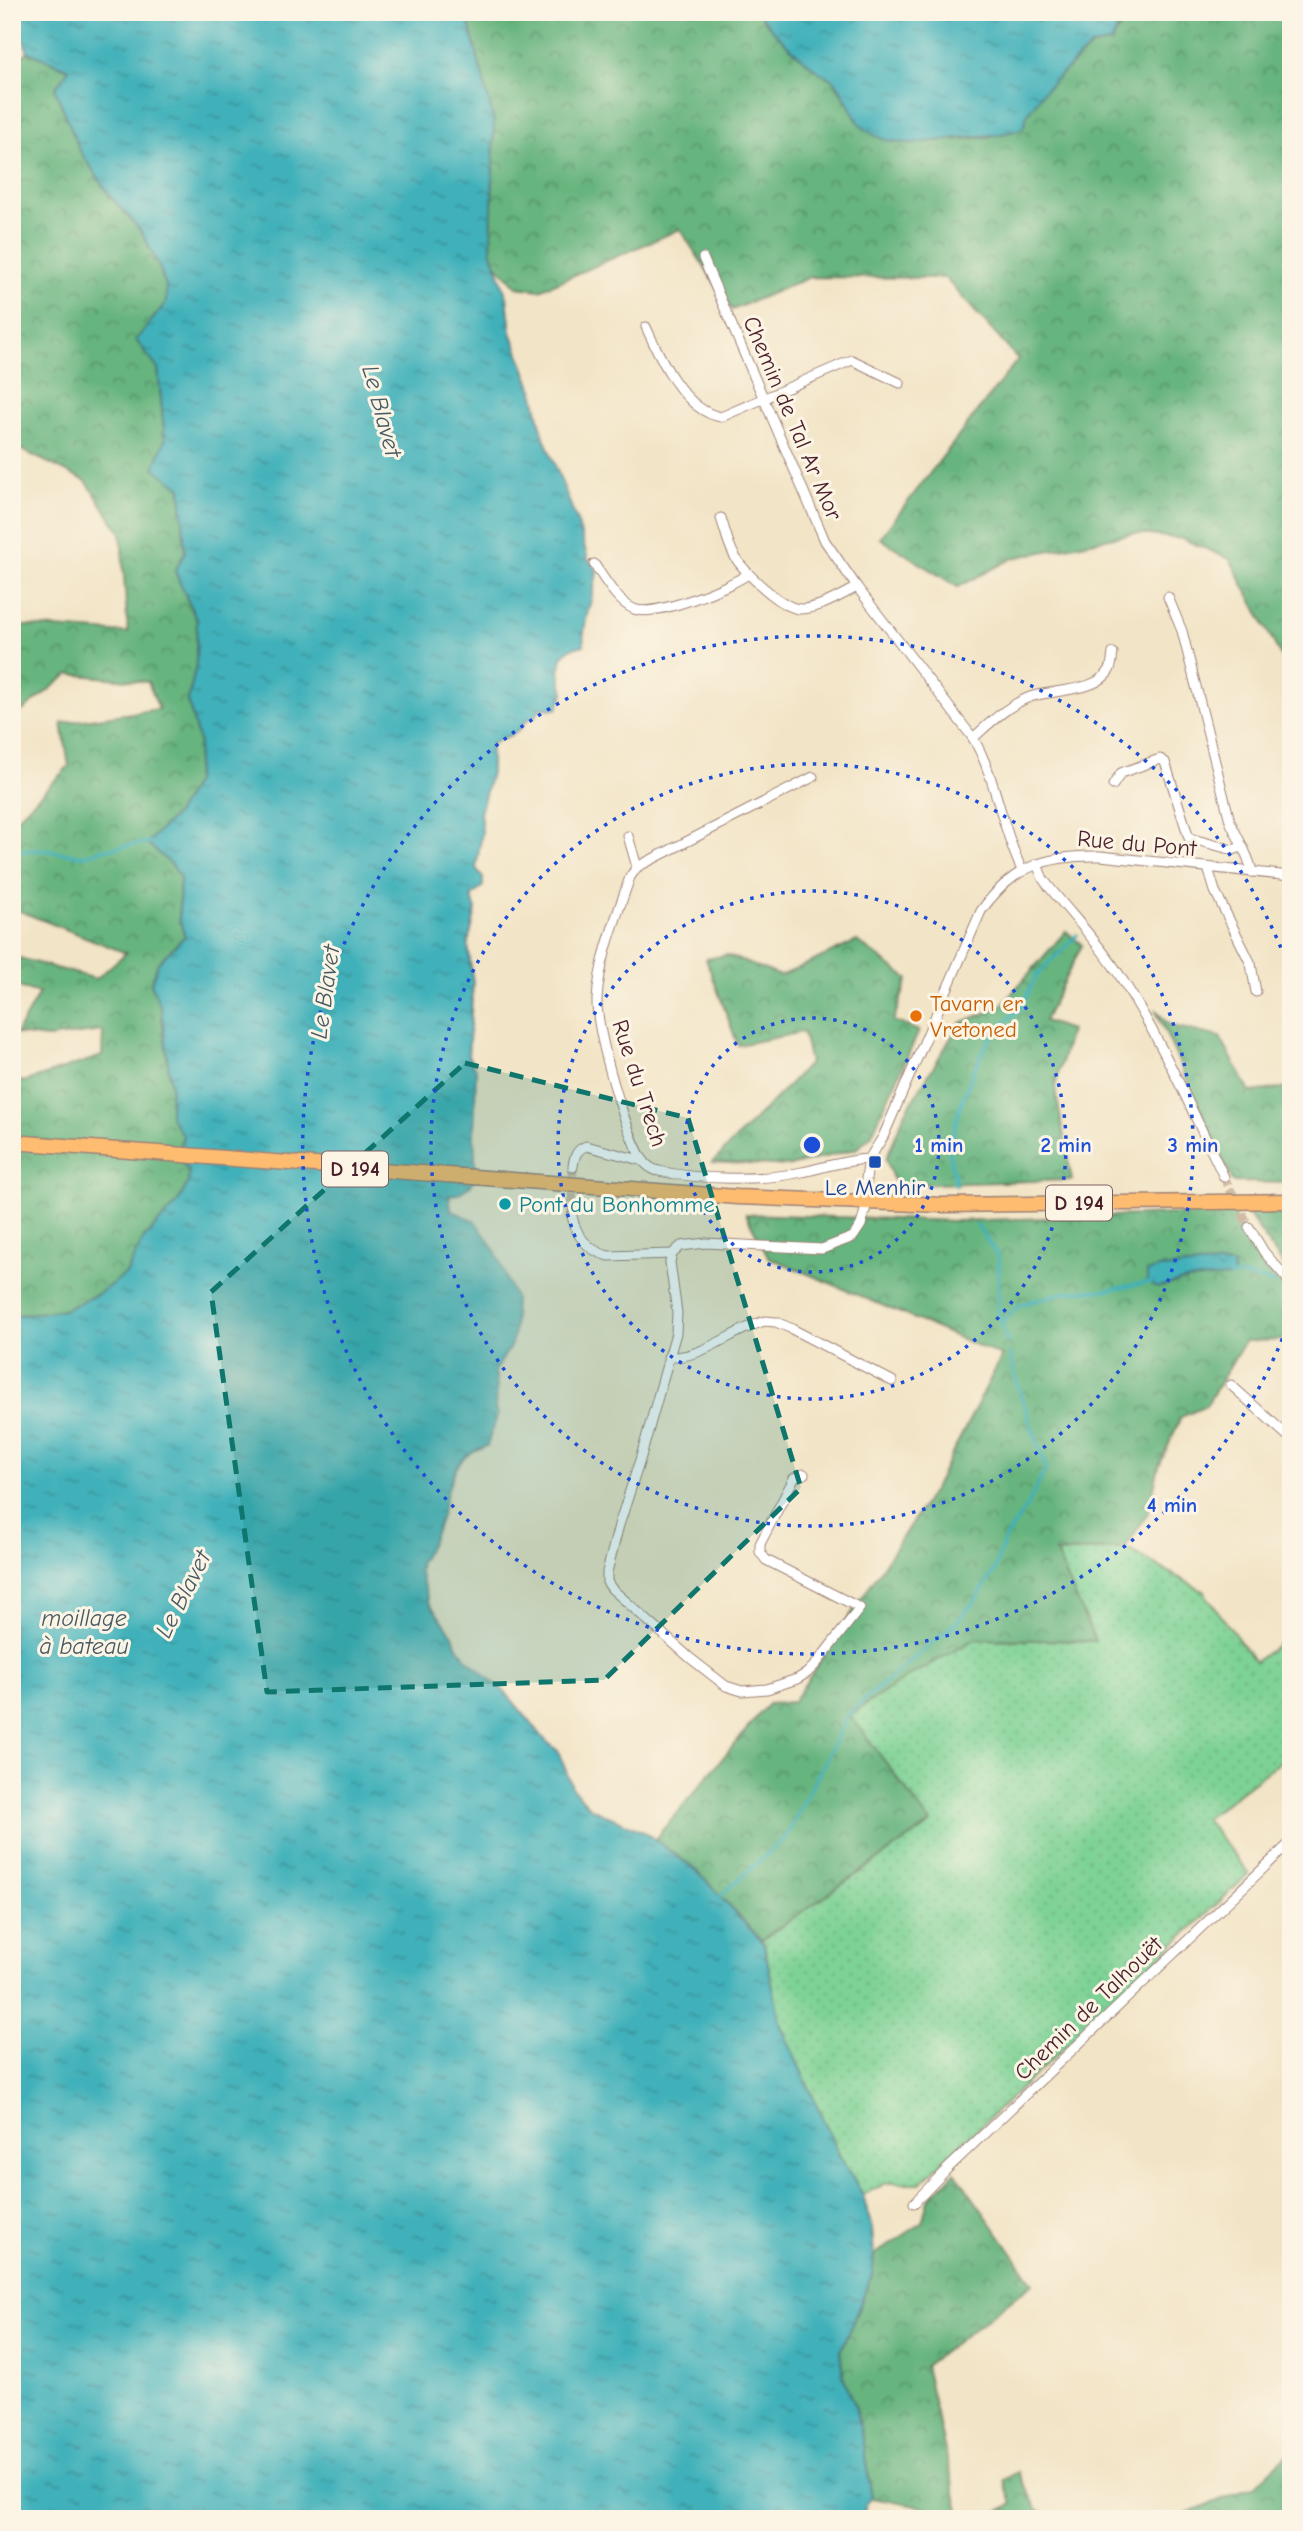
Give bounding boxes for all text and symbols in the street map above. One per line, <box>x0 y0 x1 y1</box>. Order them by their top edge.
street label: Chemin de Tal Ar Mor <box>737 312 848 525</box>
water label: Le Blavet <box>356 362 408 461</box>
street label: Rue du Pont <box>1076 825 1199 862</box>
water label: Le Blavet <box>305 942 346 1041</box>
place label: Tavarn er Vretoned <box>930 990 1024 1043</box>
marker: Tavarn er Vretoned <box>908 1008 924 1024</box>
street label: Rue du Trech <box>606 1016 673 1150</box>
centre of rings <box>800 1133 824 1157</box>
text: 1 min <box>915 1133 963 1157</box>
text: 2 min <box>1040 1133 1092 1157</box>
text: 3 min <box>1167 1133 1219 1157</box>
road number: D 194 <box>322 1152 388 1186</box>
marker: Le Menhir <box>867 1154 883 1170</box>
place label: Le Menhir <box>825 1174 926 1201</box>
road number: D 194 <box>1046 1186 1112 1220</box>
place label: Pont du Bonhomme <box>519 1191 715 1218</box>
marker: Pont du Bonhomme <box>497 1196 513 1212</box>
text: 4 min <box>1147 1493 1197 1517</box>
water label: Le Blavet <box>149 1544 217 1642</box>
water label: moillage à bateau <box>39 1604 129 1660</box>
street label: Chemin de Talhouët <box>1009 1930 1169 2086</box>

